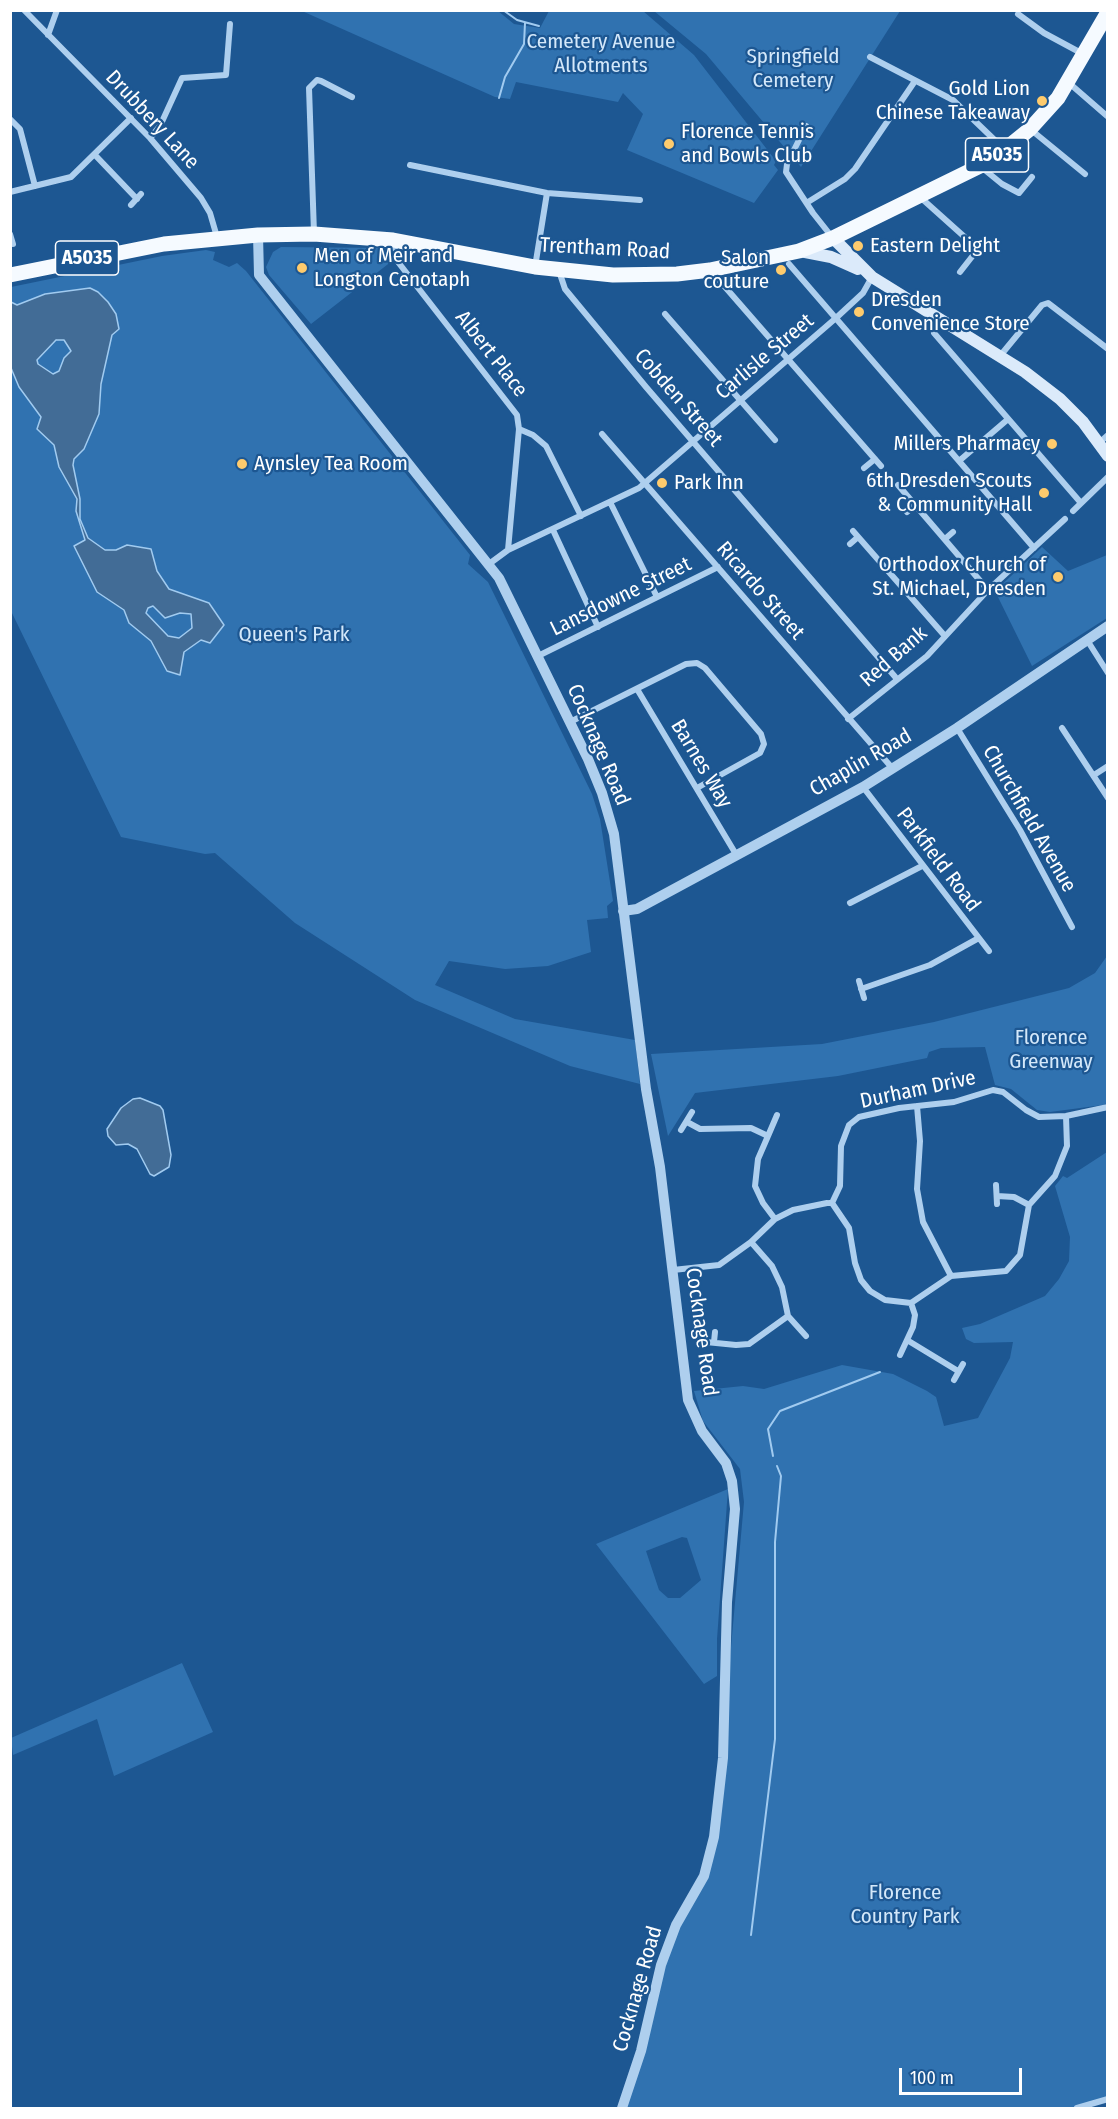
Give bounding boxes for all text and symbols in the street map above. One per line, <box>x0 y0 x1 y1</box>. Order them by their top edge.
park label: Cemetery Avenue Allotments <box>527 29 675 79</box>
park label: Springfield Cemetery <box>746 44 840 94</box>
street label: Drubbery Lane <box>100 65 204 175</box>
place label: Gold Lion Chinese Takeaway <box>876 76 1030 126</box>
marker: Gold Lion Chinese Takeaway <box>1035 94 1049 108</box>
place label: Florence Tennis and Bowls Club <box>681 119 814 169</box>
marker: Florence Tennis and Bowls Club <box>662 137 676 151</box>
road number: A5035 <box>966 138 1028 172</box>
street label: Trentham Road <box>539 233 671 265</box>
place label: Eastern Delight <box>870 233 1000 259</box>
marker: Eastern Delight <box>851 239 865 253</box>
road number: A5035 <box>56 241 118 275</box>
place label: Men of Meir and Longton Cenotaph <box>314 243 470 293</box>
place label: Salon couture <box>703 245 769 295</box>
marker: Men of Meir and Longton Cenotaph <box>295 261 309 275</box>
marker: Salon couture <box>774 263 788 277</box>
place label: Dresden Convenience Store <box>871 287 1030 337</box>
marker: Dresden Convenience Store <box>852 305 866 319</box>
street label: Albert Place <box>449 306 533 402</box>
street label: Carlisle Street <box>711 309 819 405</box>
street label: Cobden Street <box>629 344 727 452</box>
place label: Millers Pharmacy <box>893 431 1040 457</box>
marker: Millers Pharmacy <box>1045 437 1059 451</box>
place label: Aynsley Tea Room <box>254 451 408 477</box>
marker: Aynsley Tea Room <box>235 457 249 471</box>
place label: 6th Dresden Scouts & Community Hall <box>866 468 1032 518</box>
place label: Park Inn <box>674 470 744 496</box>
marker: Park Inn <box>655 476 669 490</box>
marker: 6th Dresden Scouts & Community Hall <box>1037 486 1051 500</box>
street label: Ricardo Street <box>711 537 809 645</box>
street label: Lansdowne Street <box>546 552 696 642</box>
place label: Orthodox Church of St. Michael, Dresden <box>872 552 1046 602</box>
marker: Orthodox Church of St. Michael, Dresden <box>1051 570 1065 584</box>
street label: Red Bank <box>855 621 933 693</box>
park label: Queen's Park <box>238 622 350 648</box>
street label: Cocknage Road <box>561 680 635 810</box>
street label: Barnes Way <box>665 715 737 813</box>
street label: Chaplin Road <box>806 724 916 802</box>
street label: Churchfield Avenue <box>977 741 1081 897</box>
street label: Parkfield Road <box>891 803 985 917</box>
park label: Florence Greenway <box>1009 1025 1093 1075</box>
street label: Durham Drive <box>858 1065 978 1115</box>
street label: Cocknage Road <box>680 1266 722 1398</box>
park label: Florence Country Park <box>850 1880 960 1930</box>
street label: Cocknage Road <box>608 1923 668 2055</box>
scale bar <box>902 2056 1025 2094</box>
text: 100 m <box>910 2067 954 2089</box>

